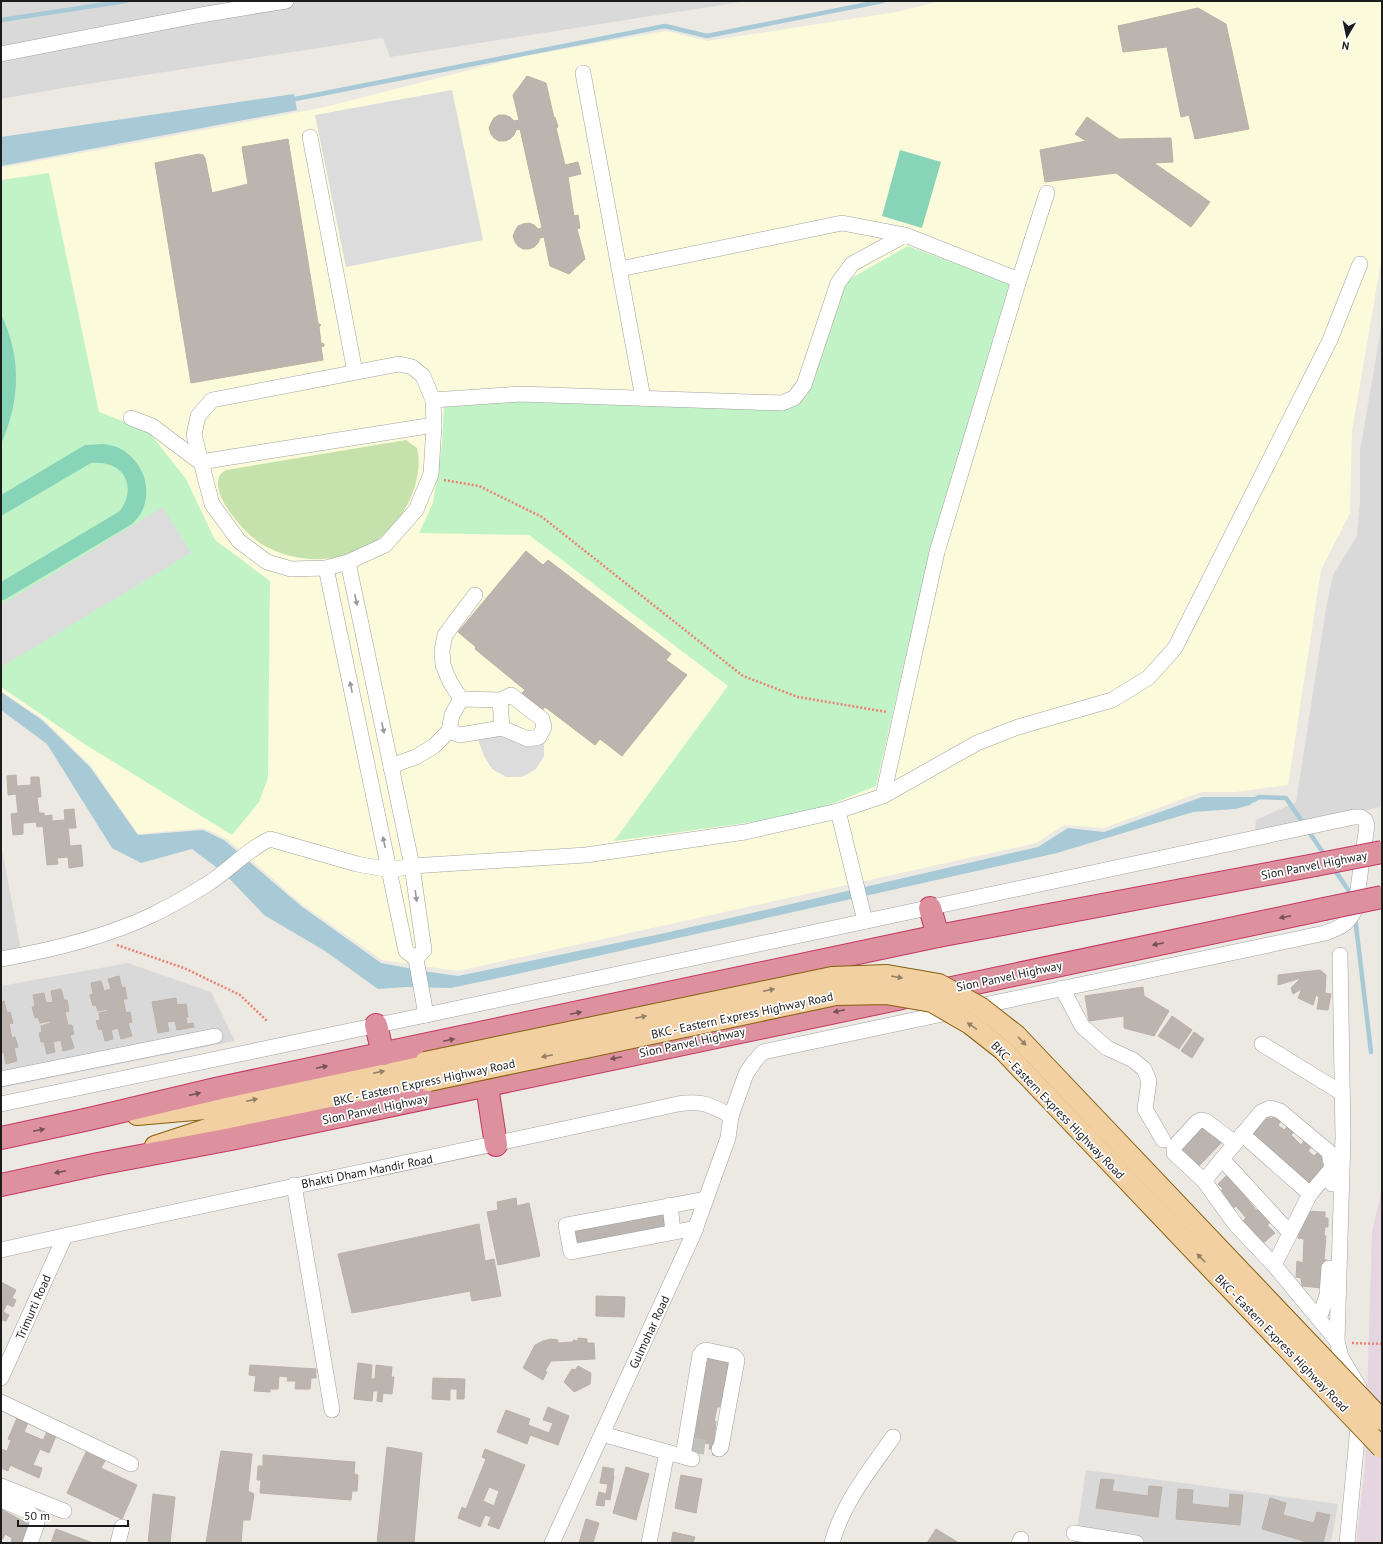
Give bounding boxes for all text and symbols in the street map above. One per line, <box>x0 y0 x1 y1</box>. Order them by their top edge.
north arrow <box>1327 16 1367 56</box>
text: N <box>1341 38 1350 53</box>
one-way arrow <box>353 594 359 607</box>
one-way arrow <box>348 681 354 694</box>
one-way arrow <box>380 721 386 734</box>
one-way arrow <box>381 836 387 848</box>
street label: Sion Panvel Highway <box>1260 847 1369 883</box>
one-way arrow <box>413 890 419 902</box>
one-way arrow <box>1279 915 1292 921</box>
one-way arrow <box>1152 942 1164 948</box>
street label: Sion Panvel Highway <box>955 957 1064 995</box>
one-way arrow <box>891 974 903 980</box>
one-way arrow <box>762 987 775 993</box>
street label: BKC - Eastern Express Highway Road <box>650 988 834 1042</box>
one-way arrow <box>570 1009 582 1015</box>
one-way arrow <box>833 1009 845 1015</box>
one-way arrow <box>635 1013 648 1019</box>
one-way arrow <box>966 1022 977 1030</box>
street label: Sion Panvel Highway <box>638 1023 747 1061</box>
one-way arrow <box>443 1036 455 1042</box>
one-way arrow <box>1017 1036 1027 1046</box>
street label: BKC - Eastern Express Highway Road <box>988 1038 1128 1182</box>
one-way arrow <box>541 1053 554 1059</box>
street label: BKC - Eastern Express Highway Road <box>332 1055 516 1109</box>
one-way arrow <box>610 1056 622 1062</box>
one-way arrow <box>316 1063 328 1069</box>
one-way arrow <box>373 1069 386 1075</box>
street label: Sion Panvel Highway <box>321 1090 430 1128</box>
one-way arrow <box>189 1091 201 1097</box>
one-way arrow <box>246 1097 259 1103</box>
one-way arrow <box>33 1127 45 1133</box>
street label: Bhakti Dham Mandir Road <box>300 1151 434 1191</box>
one-way arrow <box>54 1170 66 1176</box>
one-way arrow <box>1196 1253 1206 1263</box>
street label: BKC - Eastern Express Highway Road <box>1212 1271 1352 1415</box>
street label: Trimurti Road <box>12 1272 54 1342</box>
street label: Gulmohar Road <box>626 1293 672 1371</box>
scale bar <box>18 1502 128 1528</box>
text: 50 m <box>24 1508 50 1523</box>

